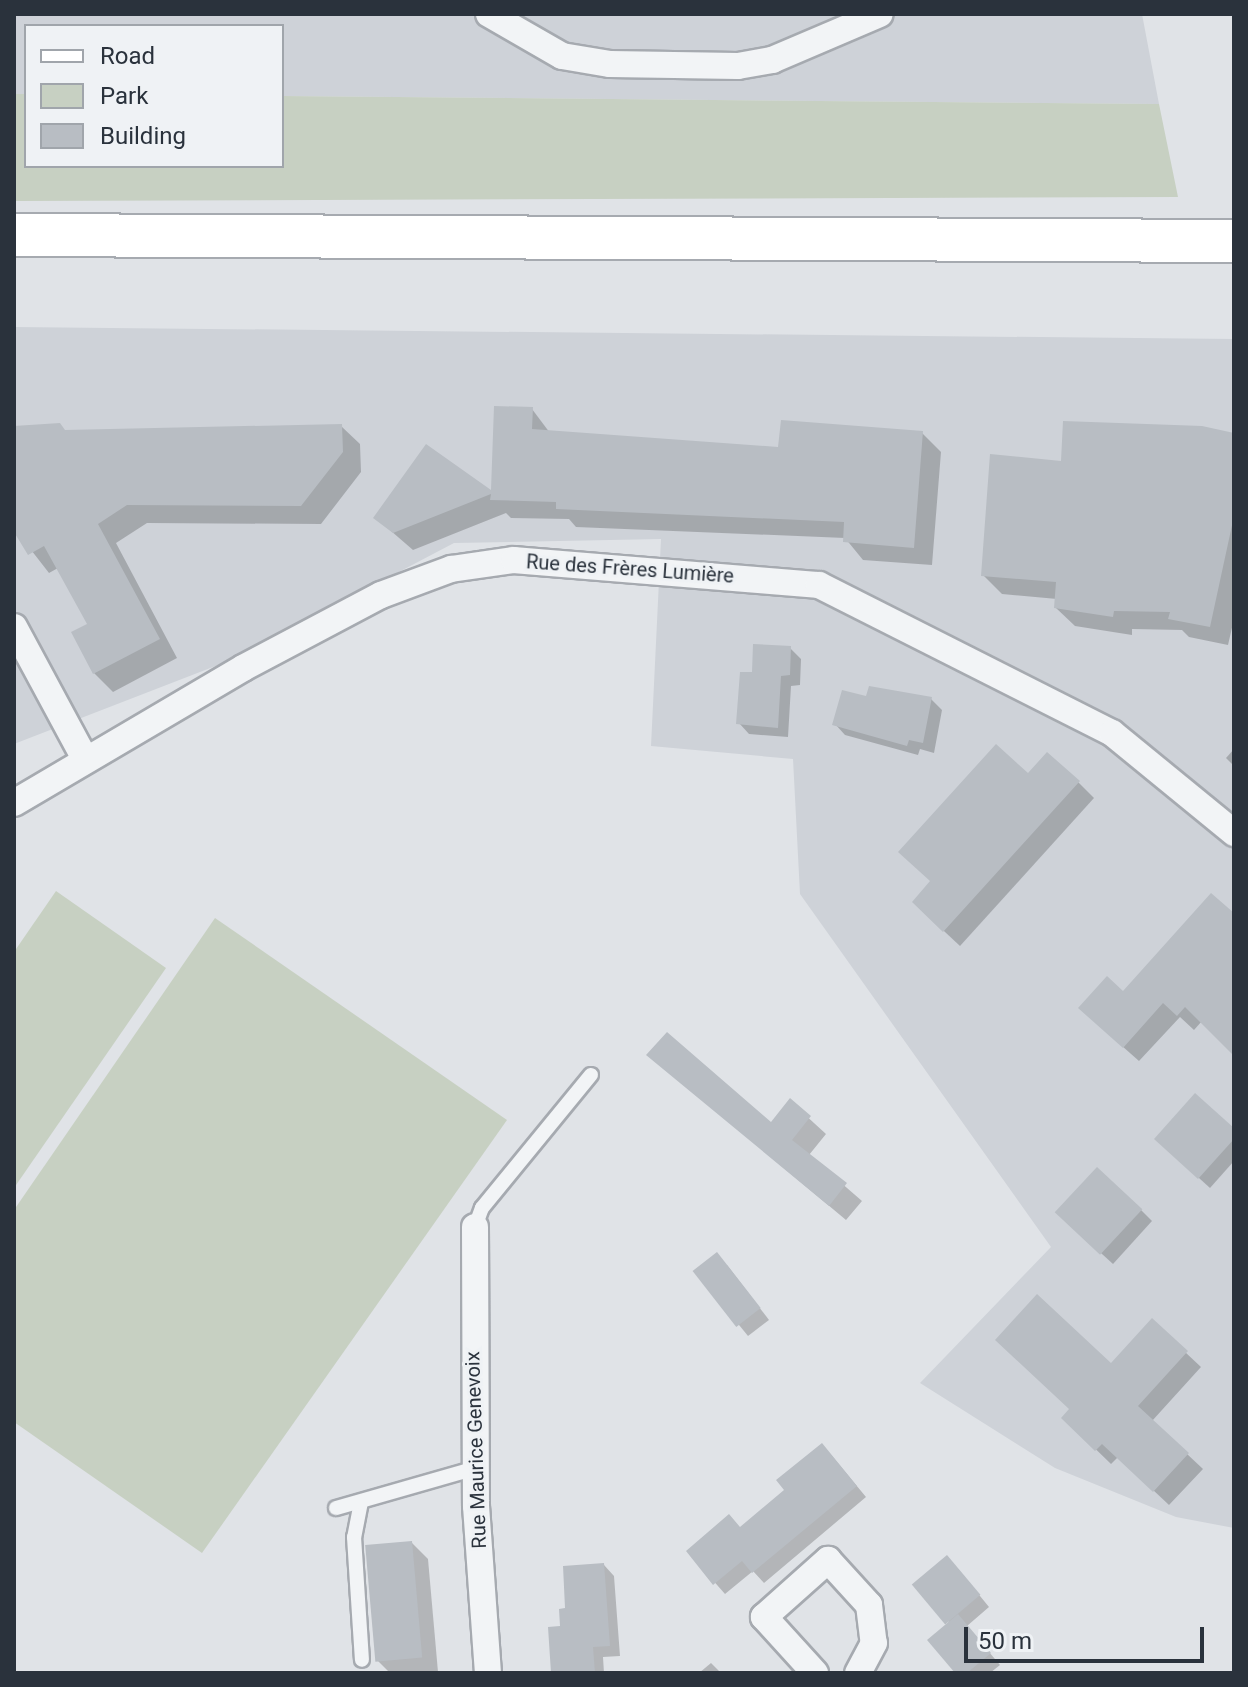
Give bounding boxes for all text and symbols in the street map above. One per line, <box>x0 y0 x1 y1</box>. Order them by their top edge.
legend <box>24 24 284 168</box>
text: Road <box>100 42 155 70</box>
text: Park <box>100 82 148 110</box>
text: Building <box>100 122 186 150</box>
street label: Rue des Frères Lumière <box>525 550 735 588</box>
street label: Rue Maurice Genevoix <box>461 1351 491 1549</box>
scale bar <box>968 1611 1208 1661</box>
text: 50 m <box>978 1627 1032 1655</box>

